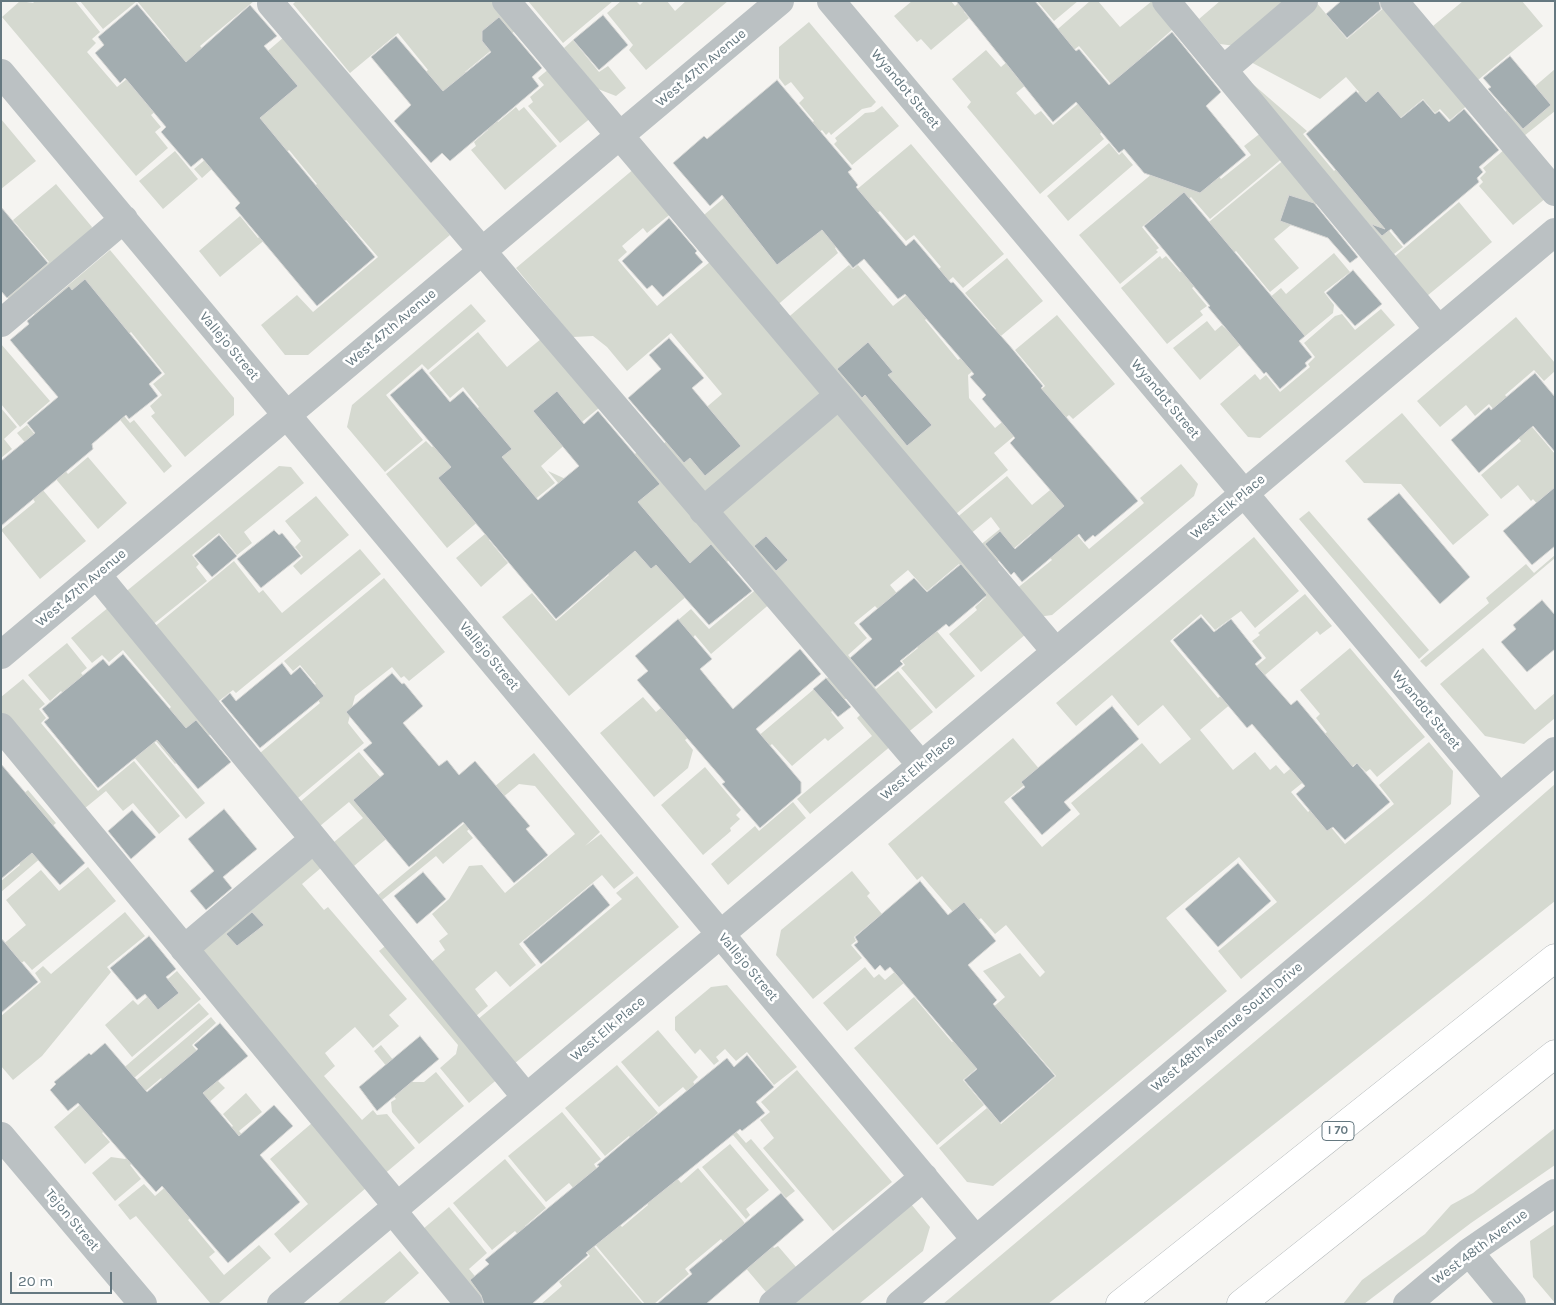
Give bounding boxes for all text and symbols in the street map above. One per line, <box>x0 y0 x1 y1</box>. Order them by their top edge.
street label: West 47th Avenue <box>652 25 750 111</box>
street label: Wyandot Street <box>867 46 943 132</box>
street label: West 47th Avenue <box>342 285 440 371</box>
street label: Vallejo Street <box>196 308 262 384</box>
street label: Wyandot Street <box>1127 356 1203 442</box>
street label: West Elk Place <box>1187 471 1269 543</box>
street label: West 47th Avenue <box>32 545 130 631</box>
street label: Vallejo Street <box>456 618 522 694</box>
street label: Wyandot Street <box>1388 667 1464 753</box>
street label: West Elk Place <box>877 732 959 804</box>
street label: Vallejo Street <box>715 929 781 1005</box>
street label: West 48th Avenue South Drive <box>1148 959 1306 1095</box>
street label: West Elk Place <box>567 993 649 1065</box>
road number: I 70 <box>1322 1122 1354 1140</box>
street label: Tejon Street <box>41 1186 103 1254</box>
street label: West 48th Avenue <box>1429 1206 1531 1288</box>
scale bar <box>12 1262 115 1294</box>
text: 20 m <box>18 1272 53 1290</box>

